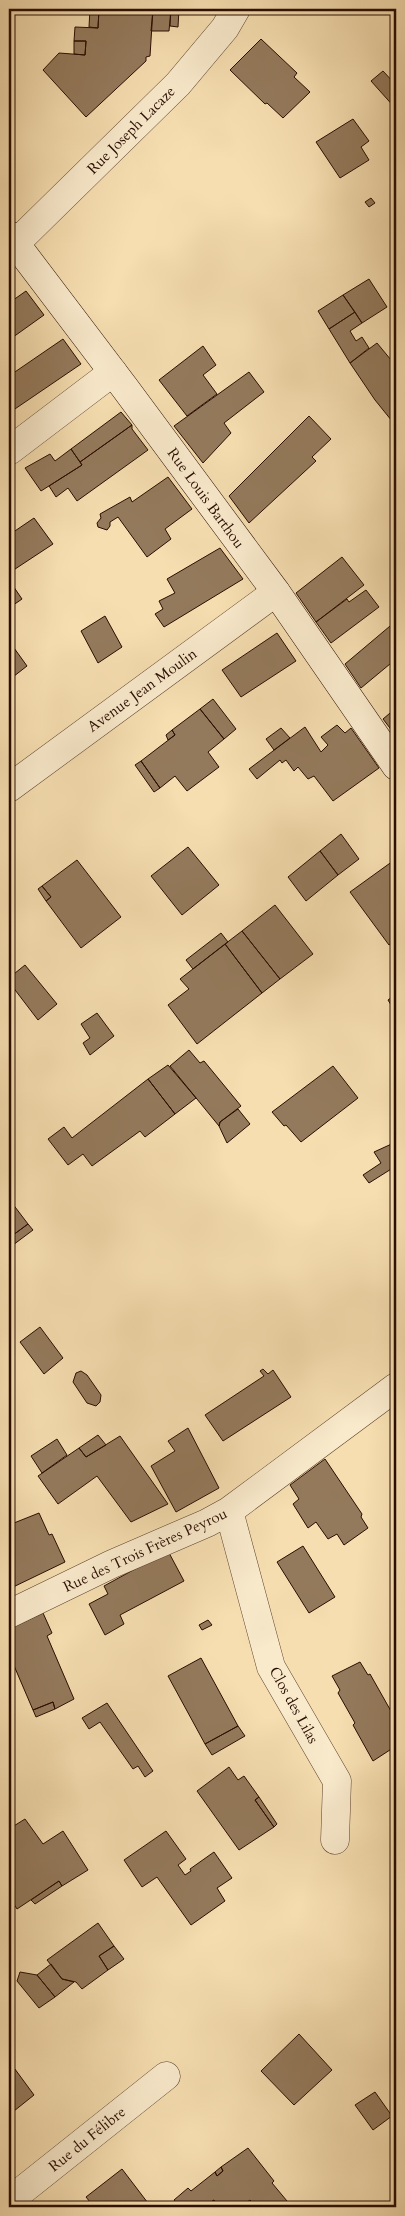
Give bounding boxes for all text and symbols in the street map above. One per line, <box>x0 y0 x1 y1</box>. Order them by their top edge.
street label: Rue Joseph Lacaze <box>83 81 180 178</box>
street label: Rue Louis Barthou <box>163 444 249 552</box>
street label: Avenue Jean Moulin <box>83 643 201 736</box>
street label: Rue des Trois Frères Peyrou <box>60 1503 230 1597</box>
street label: Clos des Lilas <box>265 1663 323 1747</box>
street label: Rue du Félibre <box>44 2102 130 2176</box>

